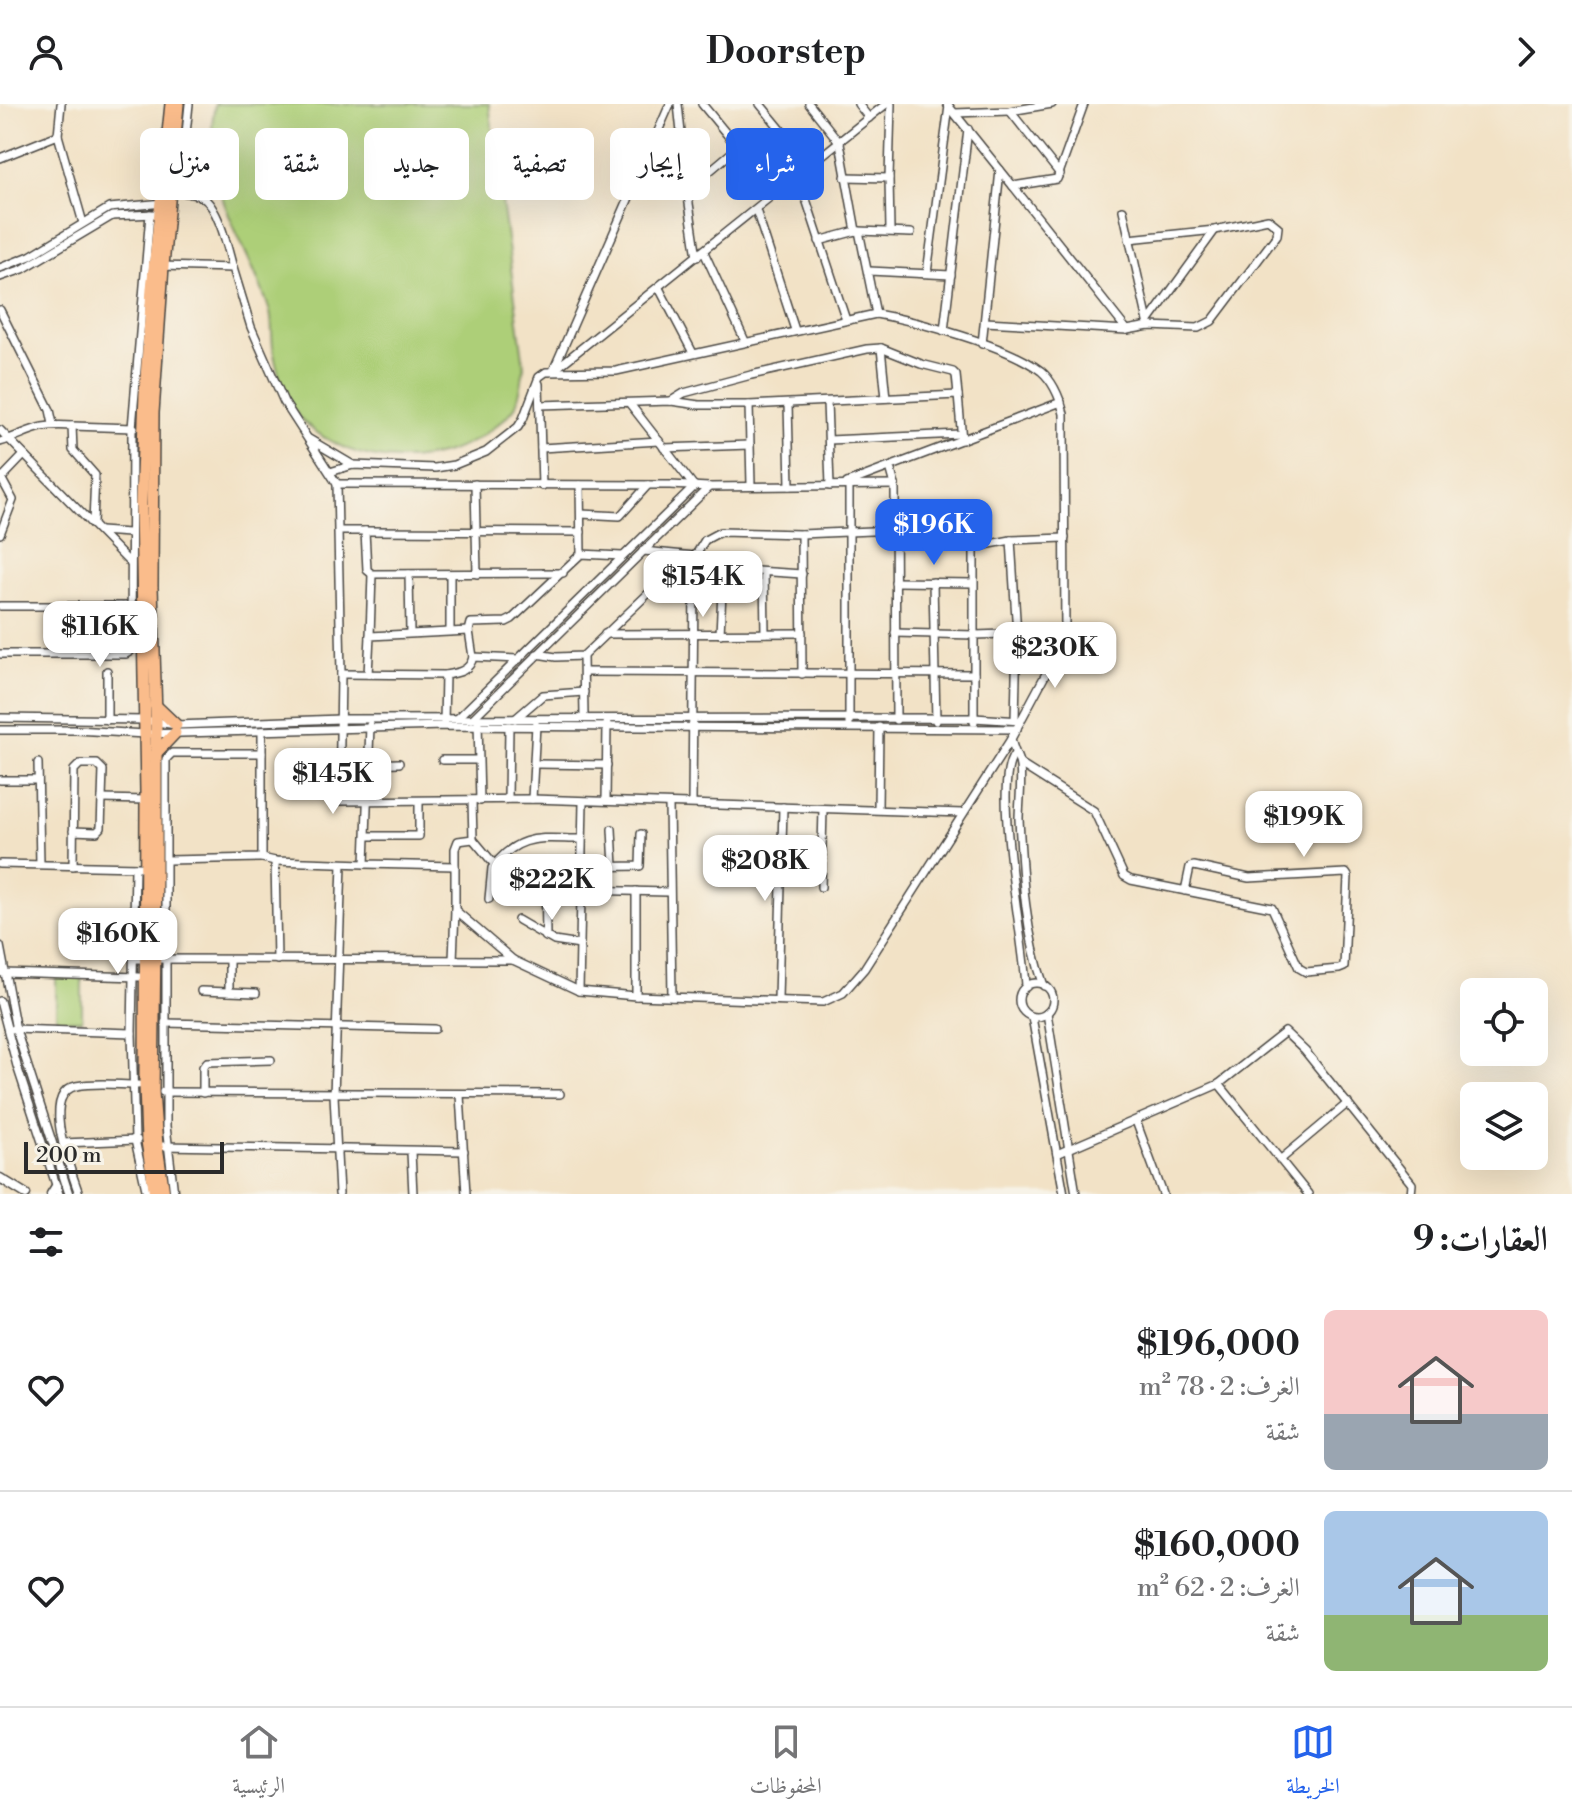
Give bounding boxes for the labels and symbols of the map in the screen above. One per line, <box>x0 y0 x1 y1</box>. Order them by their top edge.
pin: $196K <box>878 499 990 567</box>
pin: $154K <box>647 551 759 619</box>
pin: $116K <box>44 601 156 669</box>
pin: $230K <box>999 622 1111 690</box>
pin: $145K <box>277 748 389 816</box>
pin: $199K <box>1248 791 1360 859</box>
pin: $208K <box>709 835 821 903</box>
pin: $222K <box>496 854 608 922</box>
pin: $160K <box>62 908 174 976</box>
scale bar <box>24 1138 224 1174</box>

